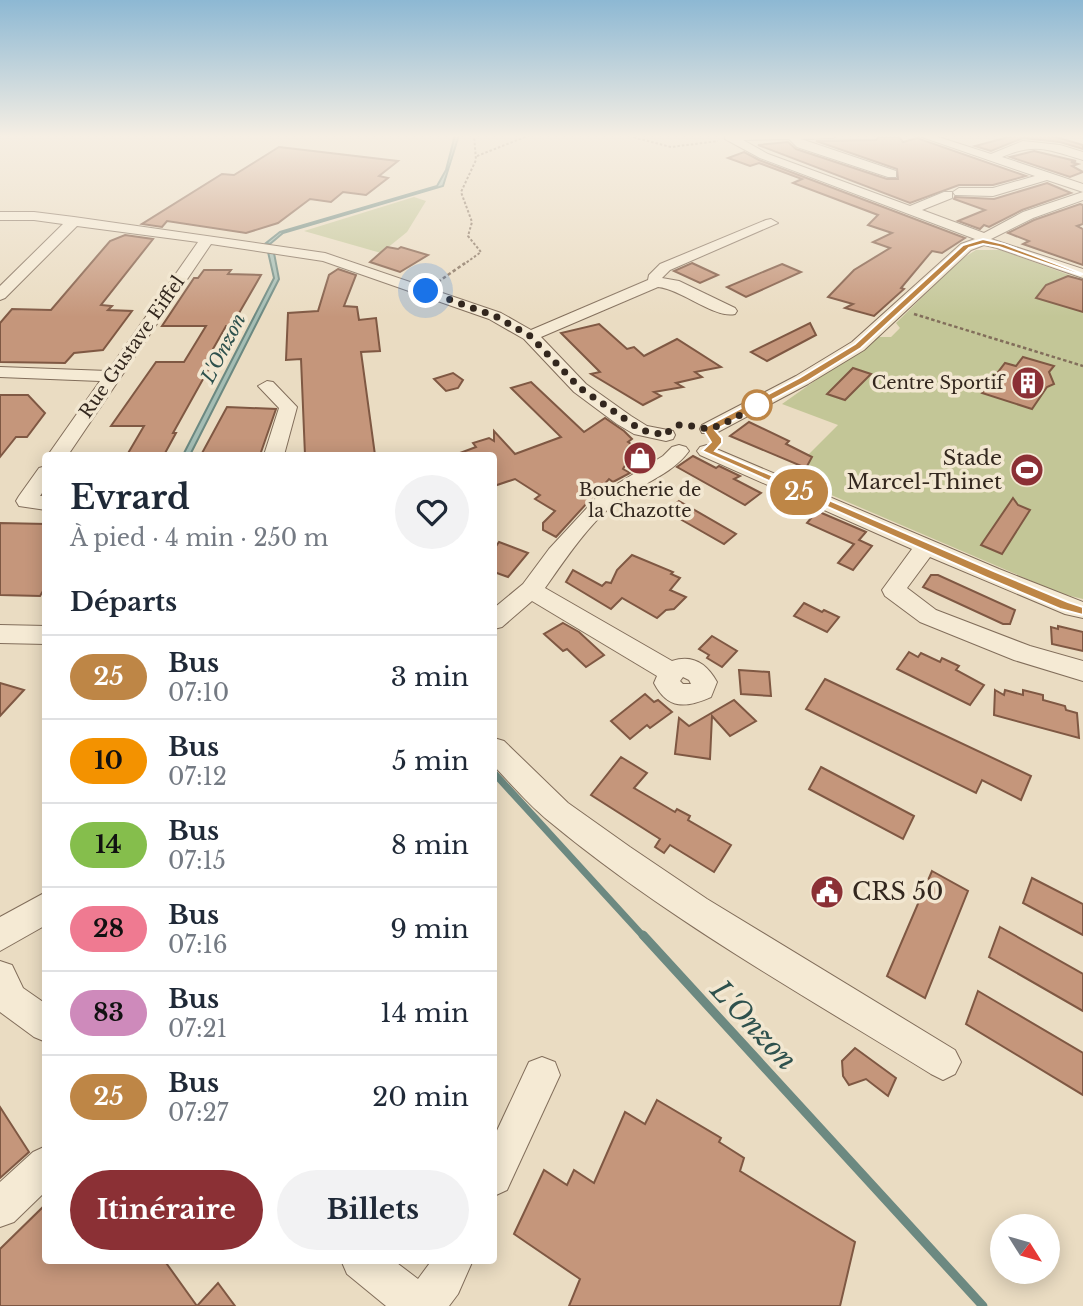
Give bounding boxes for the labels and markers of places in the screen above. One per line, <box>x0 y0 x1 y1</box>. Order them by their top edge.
building icon: Centre Sportif <box>1009 364 1047 402</box>
place label: Centre Sportif <box>872 372 1007 394</box>
unlabelled marker <box>742 390 772 420</box>
shop icon: Boucherie de la Chazotte <box>621 439 659 477</box>
place label: Stade Marcel-Thinet <box>847 445 1002 495</box>
sports icon: Stade Marcel-Thinet <box>1008 451 1046 489</box>
place label: Boucherie de la Chazotte <box>579 479 701 522</box>
public building icon: CRS 50 <box>808 873 846 911</box>
place label: CRS 50 <box>852 877 943 906</box>

